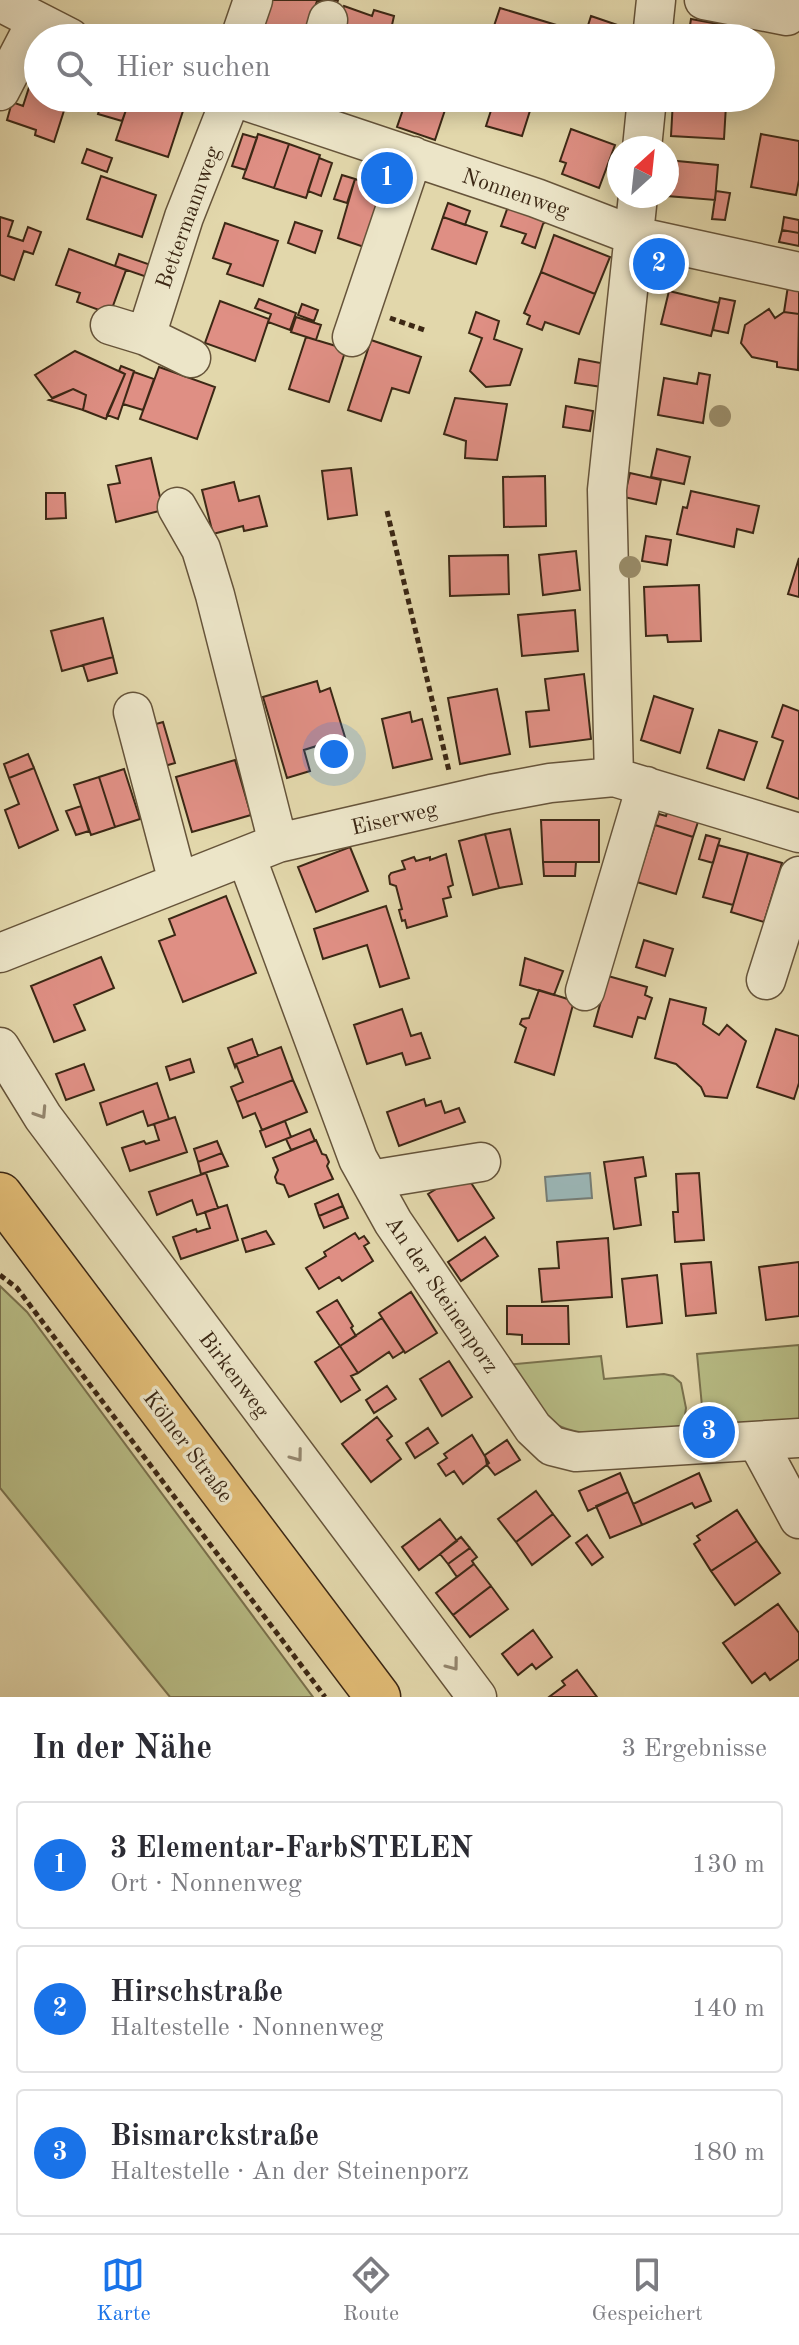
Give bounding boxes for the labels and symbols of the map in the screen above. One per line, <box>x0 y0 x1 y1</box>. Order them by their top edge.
north arrow <box>607 136 679 208</box>
street label: Bettermannweg <box>153 143 225 292</box>
pin: 1 <box>361 148 413 208</box>
street label: Nonnenweg <box>459 165 572 223</box>
pin: 2 <box>633 234 685 294</box>
your location <box>314 734 354 774</box>
street label: Eiserweg <box>349 798 440 840</box>
one-way arrow <box>31 1105 46 1119</box>
street label: An der Steinenporz <box>381 1213 502 1378</box>
street label: Birkenweg <box>194 1328 273 1422</box>
street label: Kölner Straße <box>138 1387 236 1507</box>
pin: 3 <box>683 1402 735 1462</box>
one-way arrow <box>287 1448 302 1462</box>
one-way arrow <box>443 1656 457 1670</box>

